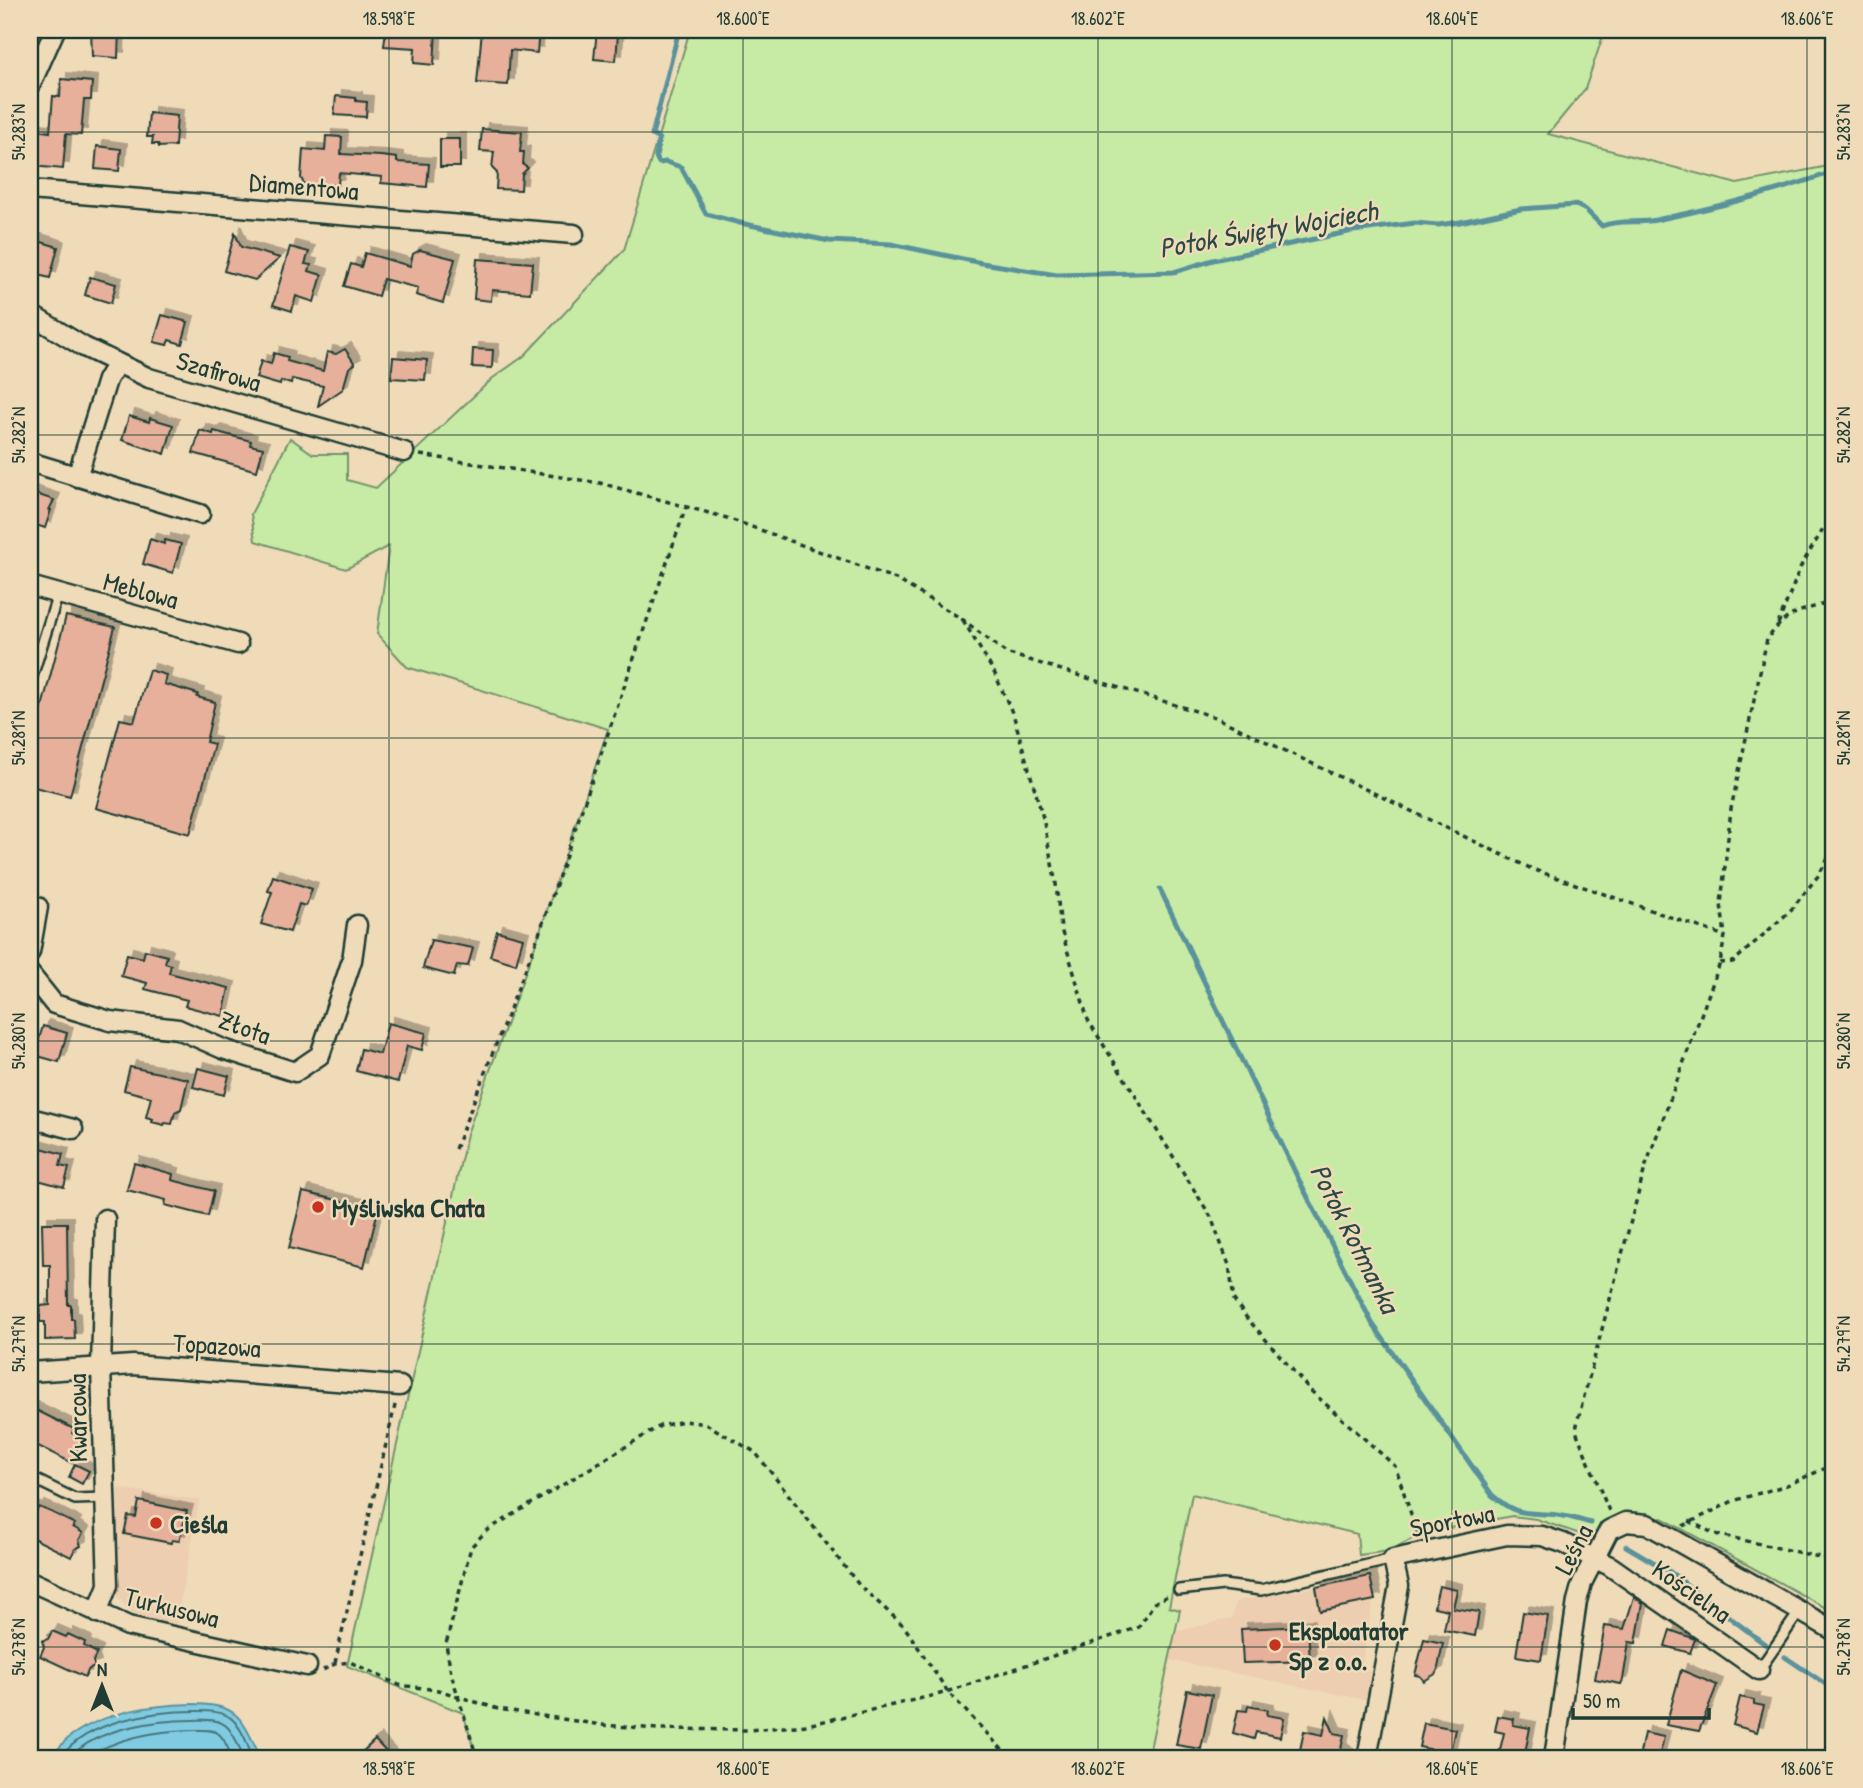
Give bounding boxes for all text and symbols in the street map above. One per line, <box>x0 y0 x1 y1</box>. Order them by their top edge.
text: 18.598°E <box>363 6 415 31</box>
text: 18.600°E <box>716 6 770 31</box>
text: 18.602°E <box>1071 6 1125 31</box>
text: 18.604°E <box>1426 6 1478 31</box>
text: 18.606°E <box>1781 6 1833 31</box>
text: 54.283°N <box>6 104 31 160</box>
text: 54.283°N <box>1831 104 1856 160</box>
street label: Diamentowa <box>248 164 360 208</box>
water label: Potok Święty Wojciech <box>1156 191 1382 267</box>
street label: Szafirowa <box>173 342 265 400</box>
text: 54.282°N <box>6 407 31 463</box>
text: 54.282°N <box>1831 407 1856 463</box>
street label: Meblowa <box>100 563 182 617</box>
text: 54.281°N <box>6 711 31 765</box>
text: 54.281°N <box>1831 711 1856 765</box>
street label: Złota <box>214 1002 276 1052</box>
text: 54.280°N <box>6 1013 31 1069</box>
text: 54.280°N <box>1831 1013 1856 1069</box>
water label: Potok Rotmanka <box>1301 1157 1410 1322</box>
place label: Myśliwska Chata <box>332 1190 486 1226</box>
marker: Myśliwska Chata <box>310 1199 326 1215</box>
text: 54.279°N <box>6 1316 31 1372</box>
text: 54.279°N <box>1831 1316 1856 1372</box>
street label: Topazowa <box>172 1324 262 1366</box>
street label: Kwarcowa <box>59 1373 95 1463</box>
street label: Sportowa <box>1407 1495 1497 1545</box>
place label: Cieśla <box>170 1506 228 1541</box>
marker: Cieśla <box>148 1515 164 1531</box>
street label: Leśna <box>1546 1518 1600 1580</box>
street label: Kościelna <box>1645 1551 1739 1631</box>
street label: Turkusowa <box>121 1578 223 1636</box>
place label: Eksploatator Sp z o.o. <box>1289 1613 1410 1679</box>
text: 54.278°N <box>6 1618 31 1676</box>
text: 54.278°N <box>1831 1618 1856 1676</box>
marker: Eksploatator Sp z o.o. <box>1267 1637 1283 1653</box>
north arrow <box>66 1652 136 1722</box>
text: N <box>97 1656 107 1682</box>
scale bar <box>1573 1676 1709 1720</box>
text: 50 m <box>1583 1686 1620 1715</box>
text: 18.598°E <box>363 1756 415 1781</box>
text: 18.600°E <box>716 1756 770 1781</box>
text: 18.602°E <box>1071 1756 1125 1781</box>
text: 18.604°E <box>1426 1756 1478 1781</box>
text: 18.606°E <box>1781 1756 1833 1781</box>

